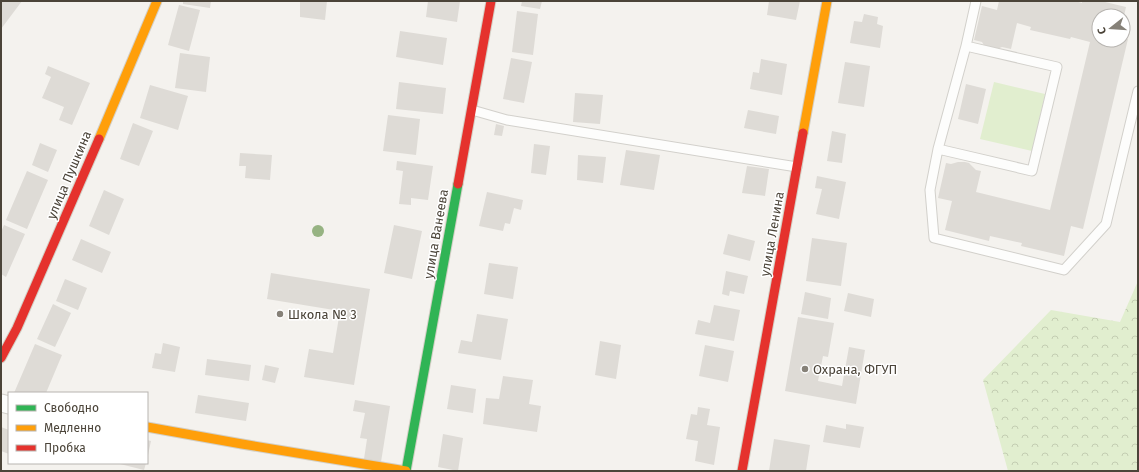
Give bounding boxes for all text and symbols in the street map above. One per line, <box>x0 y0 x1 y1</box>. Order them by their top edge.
north arrow <box>1091 8 1131 48</box>
text: С <box>1095 25 1109 36</box>
street label: улица Пушкина <box>44 129 94 221</box>
street label: улица Ванеева <box>421 188 451 280</box>
street label: улица Ленина <box>757 191 787 277</box>
place label: Школа № 3 <box>288 307 357 322</box>
marker: Школа № 3 <box>275 309 285 319</box>
place label: Охрана, ФГУП <box>813 362 897 377</box>
marker: Охрана, ФГУП <box>800 364 810 374</box>
legend <box>8 392 148 464</box>
text: Свободно <box>44 401 99 415</box>
text: Медленно <box>44 421 101 435</box>
text: Пробка <box>44 441 86 455</box>

